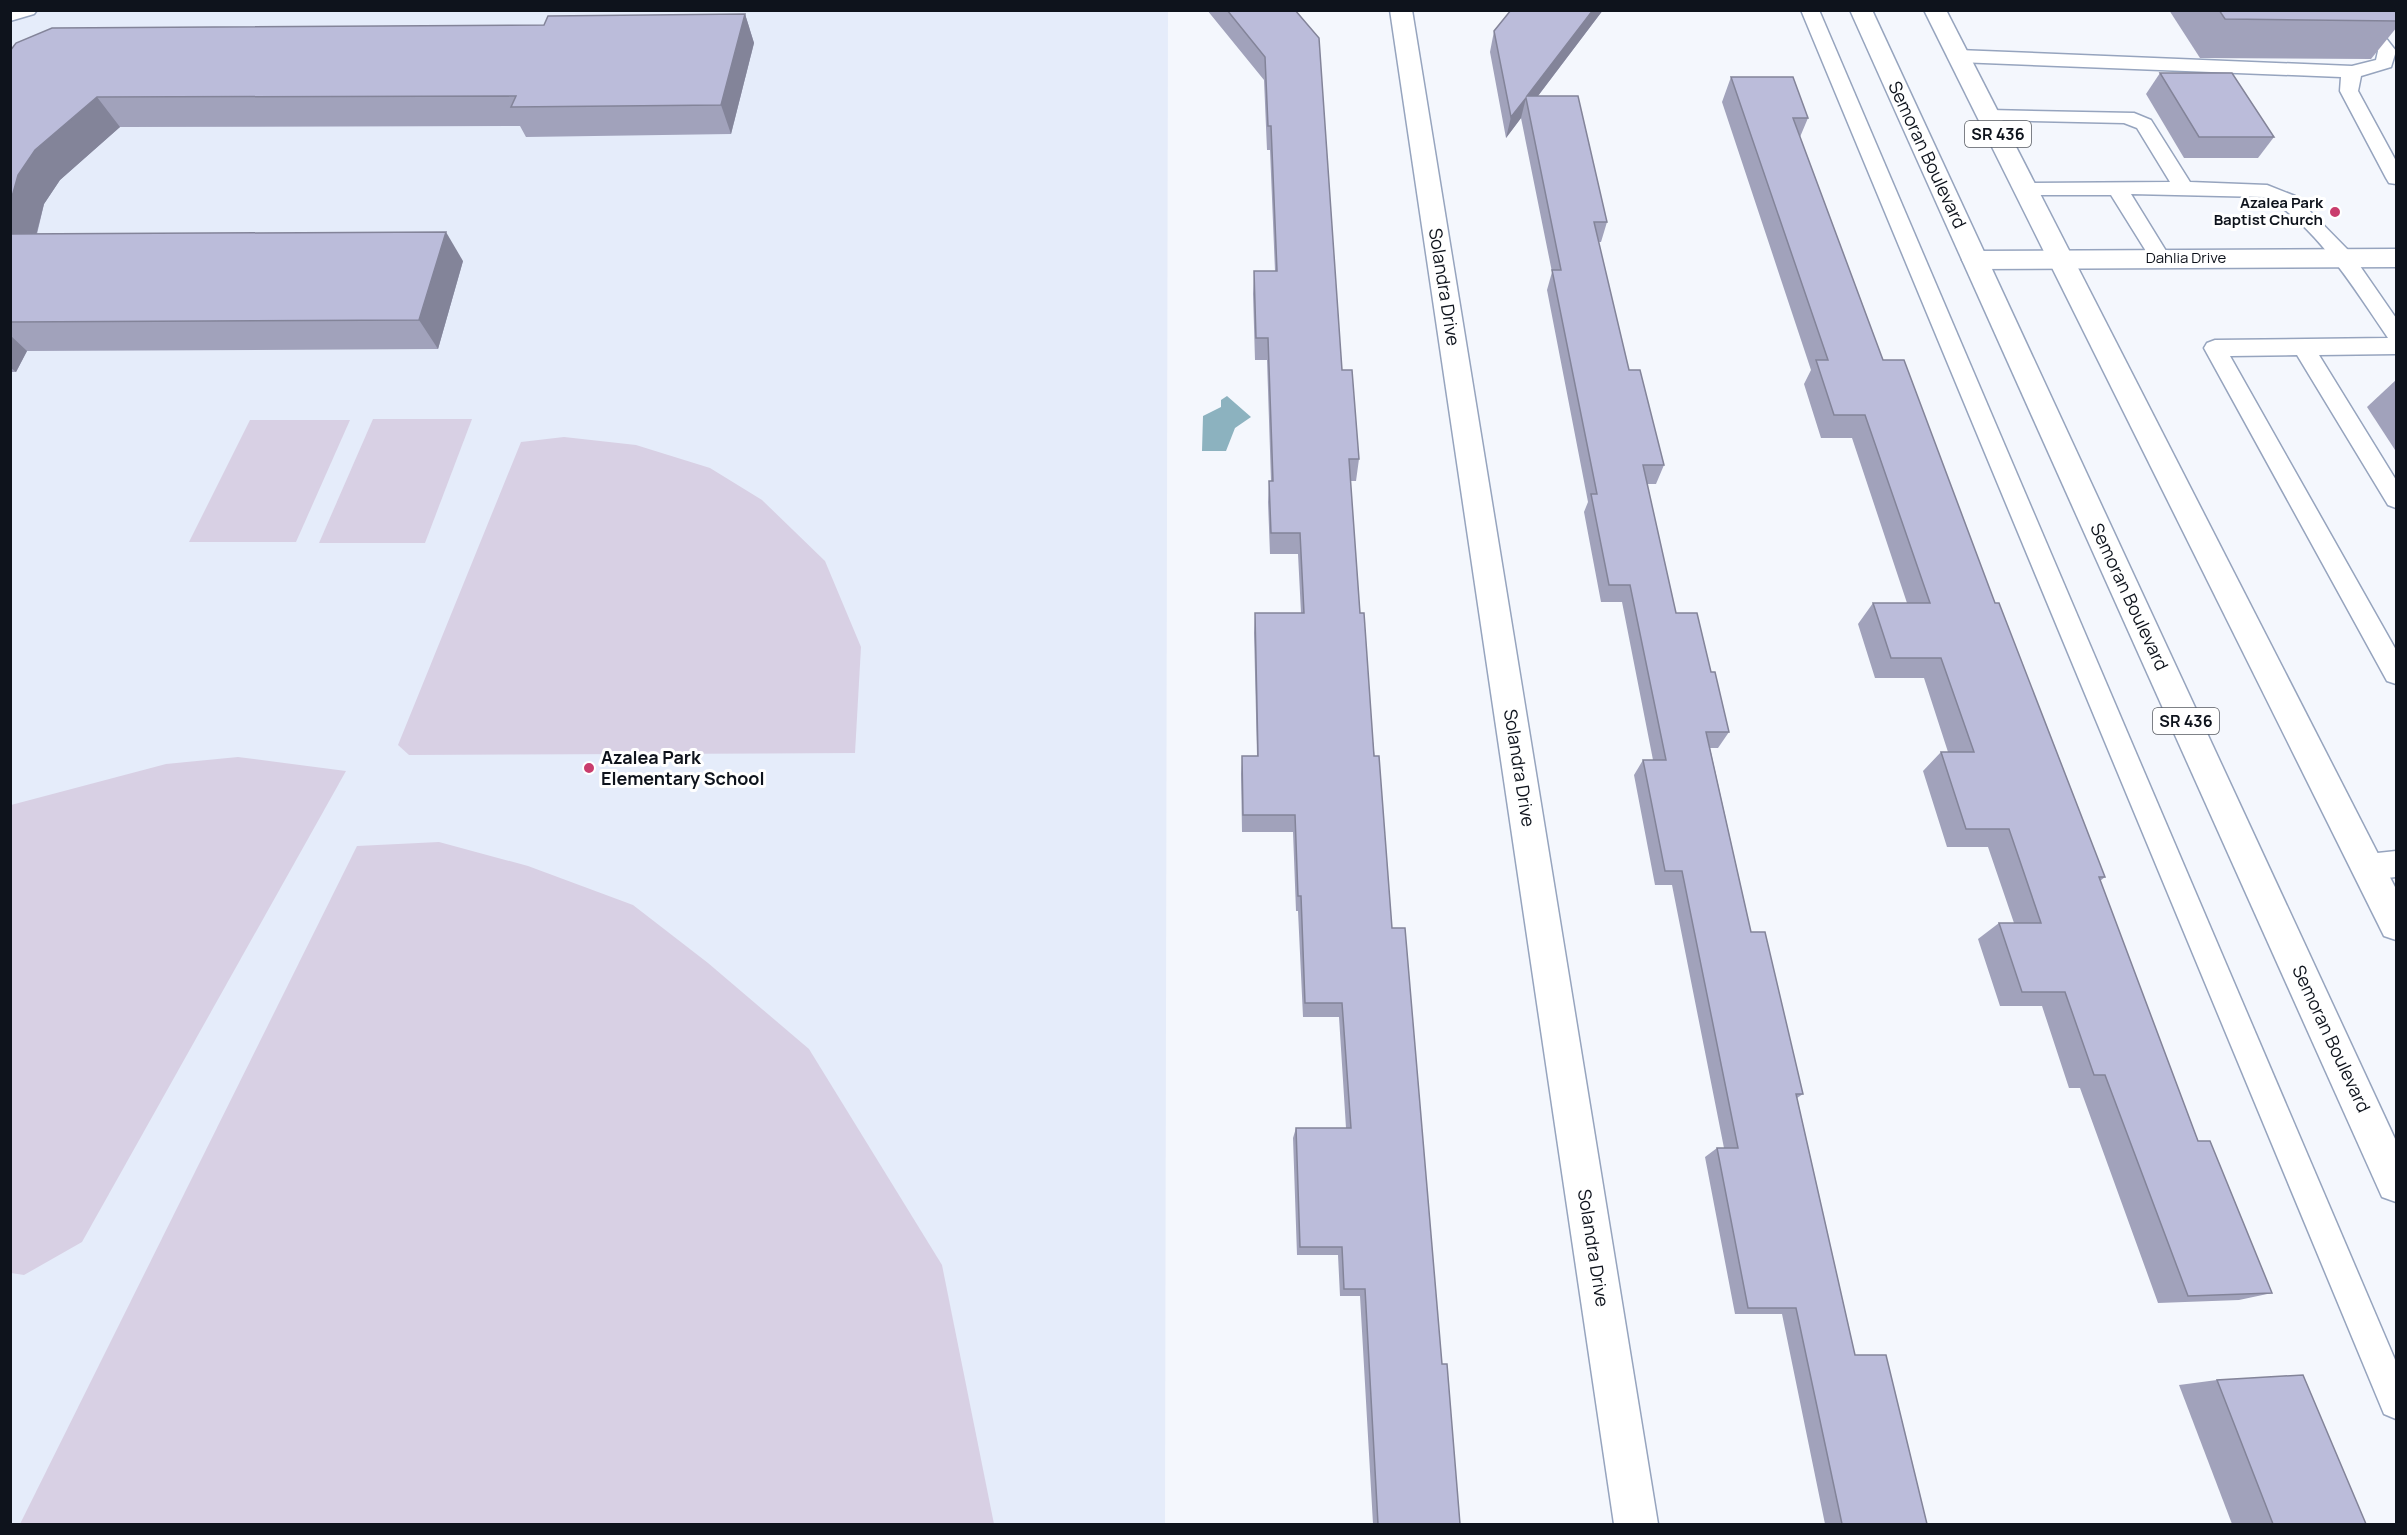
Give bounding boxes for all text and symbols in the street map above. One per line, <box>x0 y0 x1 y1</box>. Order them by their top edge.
street label: Semoran Boulevard <box>1883 77 1973 232</box>
road number: SR 436 <box>1965 121 2031 147</box>
place label: Azalea Park Baptist Church <box>2214 192 2324 230</box>
marker: Azalea Park Baptist Church <box>2328 205 2342 219</box>
street label: Solandra Drive <box>1424 226 1466 348</box>
street label: Dahlia Drive <box>2146 247 2227 268</box>
street label: Semoran Boulevard <box>2085 519 2175 674</box>
street label: Solandra Drive <box>1499 707 1541 829</box>
road number: SR 436 <box>2153 708 2219 734</box>
place label: Azalea Park Elementary School <box>601 745 764 790</box>
marker: Azalea Park Elementary School <box>582 761 596 775</box>
street label: Semoran Boulevard <box>2287 961 2377 1116</box>
street label: Solandra Drive <box>1573 1187 1615 1309</box>

